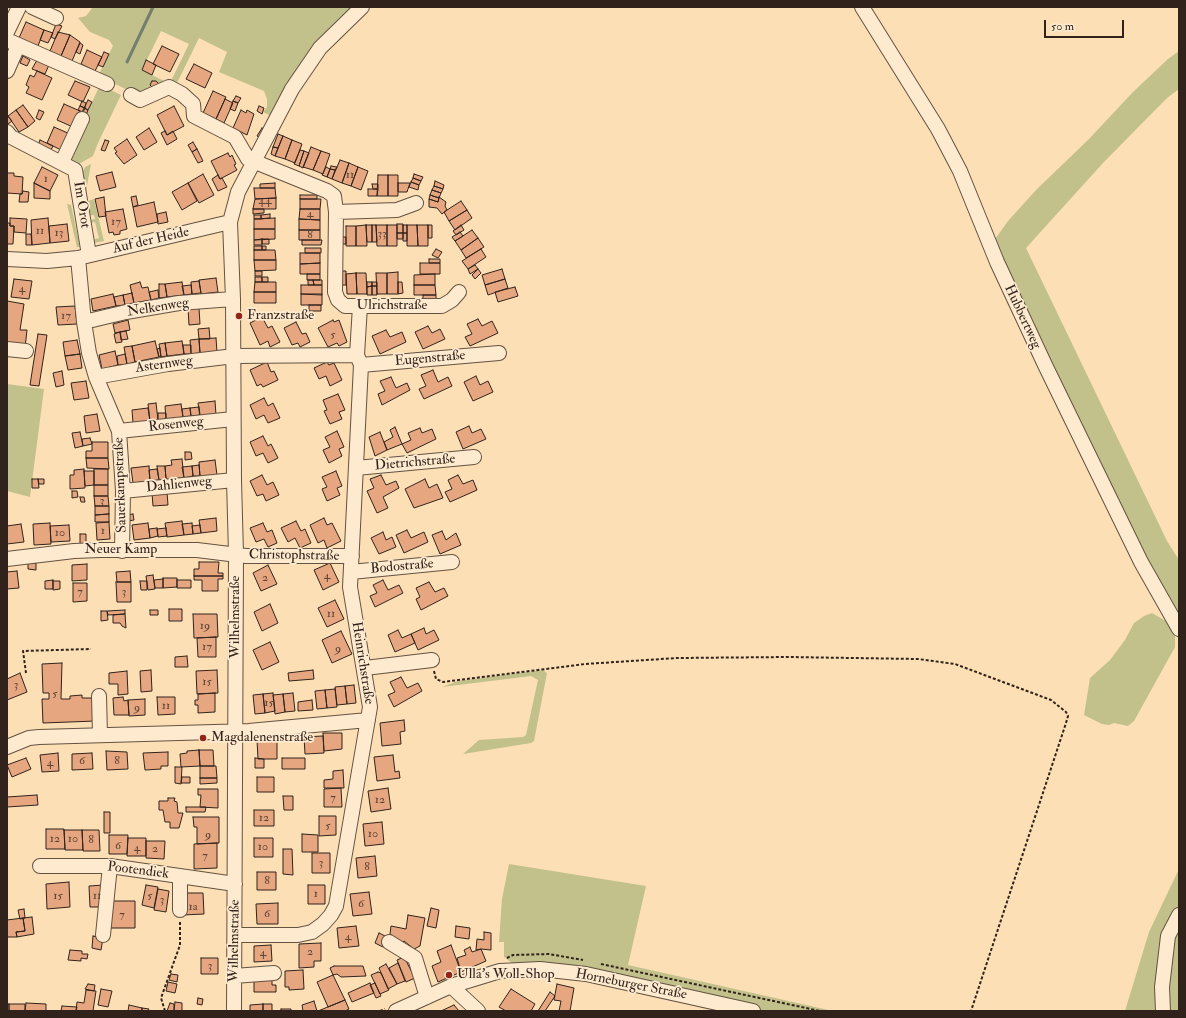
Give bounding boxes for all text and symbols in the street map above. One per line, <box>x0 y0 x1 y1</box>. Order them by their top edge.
scale bar <box>1046 12 1126 38</box>
text: 50 m <box>1051 19 1074 34</box>
house number: 11 <box>346 168 354 182</box>
house number: 1 <box>44 172 48 186</box>
street label: Im Orot <box>69 180 93 230</box>
house number: 44 <box>259 194 271 208</box>
house number: 4 <box>307 207 313 221</box>
house number: 17 <box>111 215 121 229</box>
house number: 11 <box>36 224 44 238</box>
street label: Auf der Heide <box>111 224 191 258</box>
house number: 13 <box>55 226 63 240</box>
house number: 33 <box>377 227 387 241</box>
house number: 8 <box>307 228 313 242</box>
house number: 4 <box>19 282 25 296</box>
street label: Hubbertweg <box>1000 282 1044 352</box>
street label: Nelkenweg <box>126 295 190 321</box>
street label: Ulrichstraße <box>357 298 427 314</box>
place label: Franzstraße <box>247 308 314 324</box>
house number: 17 <box>61 309 71 323</box>
marker: Franzstraße <box>234 311 244 321</box>
house number: 5 <box>330 328 336 342</box>
street label: Eugenstraße <box>394 348 466 370</box>
street label: Asternweg <box>134 353 194 377</box>
street label: Rosenweg <box>147 414 205 436</box>
street label: Sauerkampstraße <box>111 437 131 533</box>
street label: Dietrichstraße <box>374 451 456 475</box>
street label: Dahlienweg <box>145 473 213 497</box>
house number: 3 <box>100 494 104 508</box>
house number: 1 <box>101 524 105 538</box>
house number: 10 <box>55 526 65 540</box>
street label: Neuer Kamp <box>85 542 157 558</box>
street label: Christophstraße <box>249 547 339 565</box>
street label: Bodostraße <box>370 556 434 578</box>
house number: 4 <box>324 569 330 583</box>
house number: 2 <box>262 571 268 585</box>
street label: Wilhelmstraße <box>228 576 244 658</box>
house number: 7 <box>77 585 83 599</box>
house number: 3 <box>122 585 126 599</box>
house number: 11 <box>327 607 335 621</box>
house number: 19 <box>200 619 210 633</box>
street label: Heinrichstraße <box>347 620 377 706</box>
house number: 17 <box>202 640 212 654</box>
house number: 9 <box>335 642 341 656</box>
house number: 15 <box>202 675 212 689</box>
house number: 3 <box>14 678 18 692</box>
house number: 5 <box>52 687 58 701</box>
house number: 15 <box>264 696 274 710</box>
house number: 11 <box>162 699 170 713</box>
house number: 9 <box>134 701 140 715</box>
place label: Magdalenenstraße <box>211 730 313 746</box>
marker: Magdalenenstraße <box>198 733 208 743</box>
house number: 6 <box>79 754 85 768</box>
house number: 8 <box>114 754 120 768</box>
house number: 4 <box>47 756 53 770</box>
house number: 7 <box>330 791 336 805</box>
house number: 12 <box>375 793 385 807</box>
house number: 12 <box>259 811 269 825</box>
house number: 5 <box>325 819 331 833</box>
house number: 10 <box>368 827 378 841</box>
house number: 9 <box>205 828 211 842</box>
house number: 12 <box>50 832 60 846</box>
house number: 10 <box>68 832 78 846</box>
house number: 8 <box>88 833 94 847</box>
house number: 6 <box>115 839 121 853</box>
house number: 10 <box>258 840 268 854</box>
house number: 4 <box>134 841 140 855</box>
house number: 2 <box>152 842 158 856</box>
house number: 7 <box>202 849 208 863</box>
house number: 3 <box>319 856 323 870</box>
street label: Pootendiek <box>106 859 170 883</box>
house number: 8 <box>364 860 370 874</box>
house number: 8 <box>264 874 270 888</box>
house number: 1 <box>314 887 318 901</box>
house number: 15 <box>53 889 63 903</box>
house number: 11 <box>93 889 101 903</box>
house number: 5 <box>147 889 153 903</box>
house number: 3 <box>160 893 164 907</box>
house number: 6 <box>358 897 364 911</box>
street label: Wilhelmstraße <box>226 899 244 983</box>
house number: 1a <box>188 900 198 914</box>
house number: 6 <box>264 907 270 921</box>
house number: 7 <box>119 908 125 922</box>
house number: 4 <box>345 930 351 944</box>
house number: 2 <box>307 945 313 959</box>
house number: 4 <box>260 946 266 960</box>
house number: 3 <box>208 959 212 973</box>
street label: Horneburger Straße <box>574 966 688 1004</box>
place label: Ulla's Woll-Shop <box>457 967 554 983</box>
marker: Ulla's Woll-Shop <box>444 970 454 980</box>

